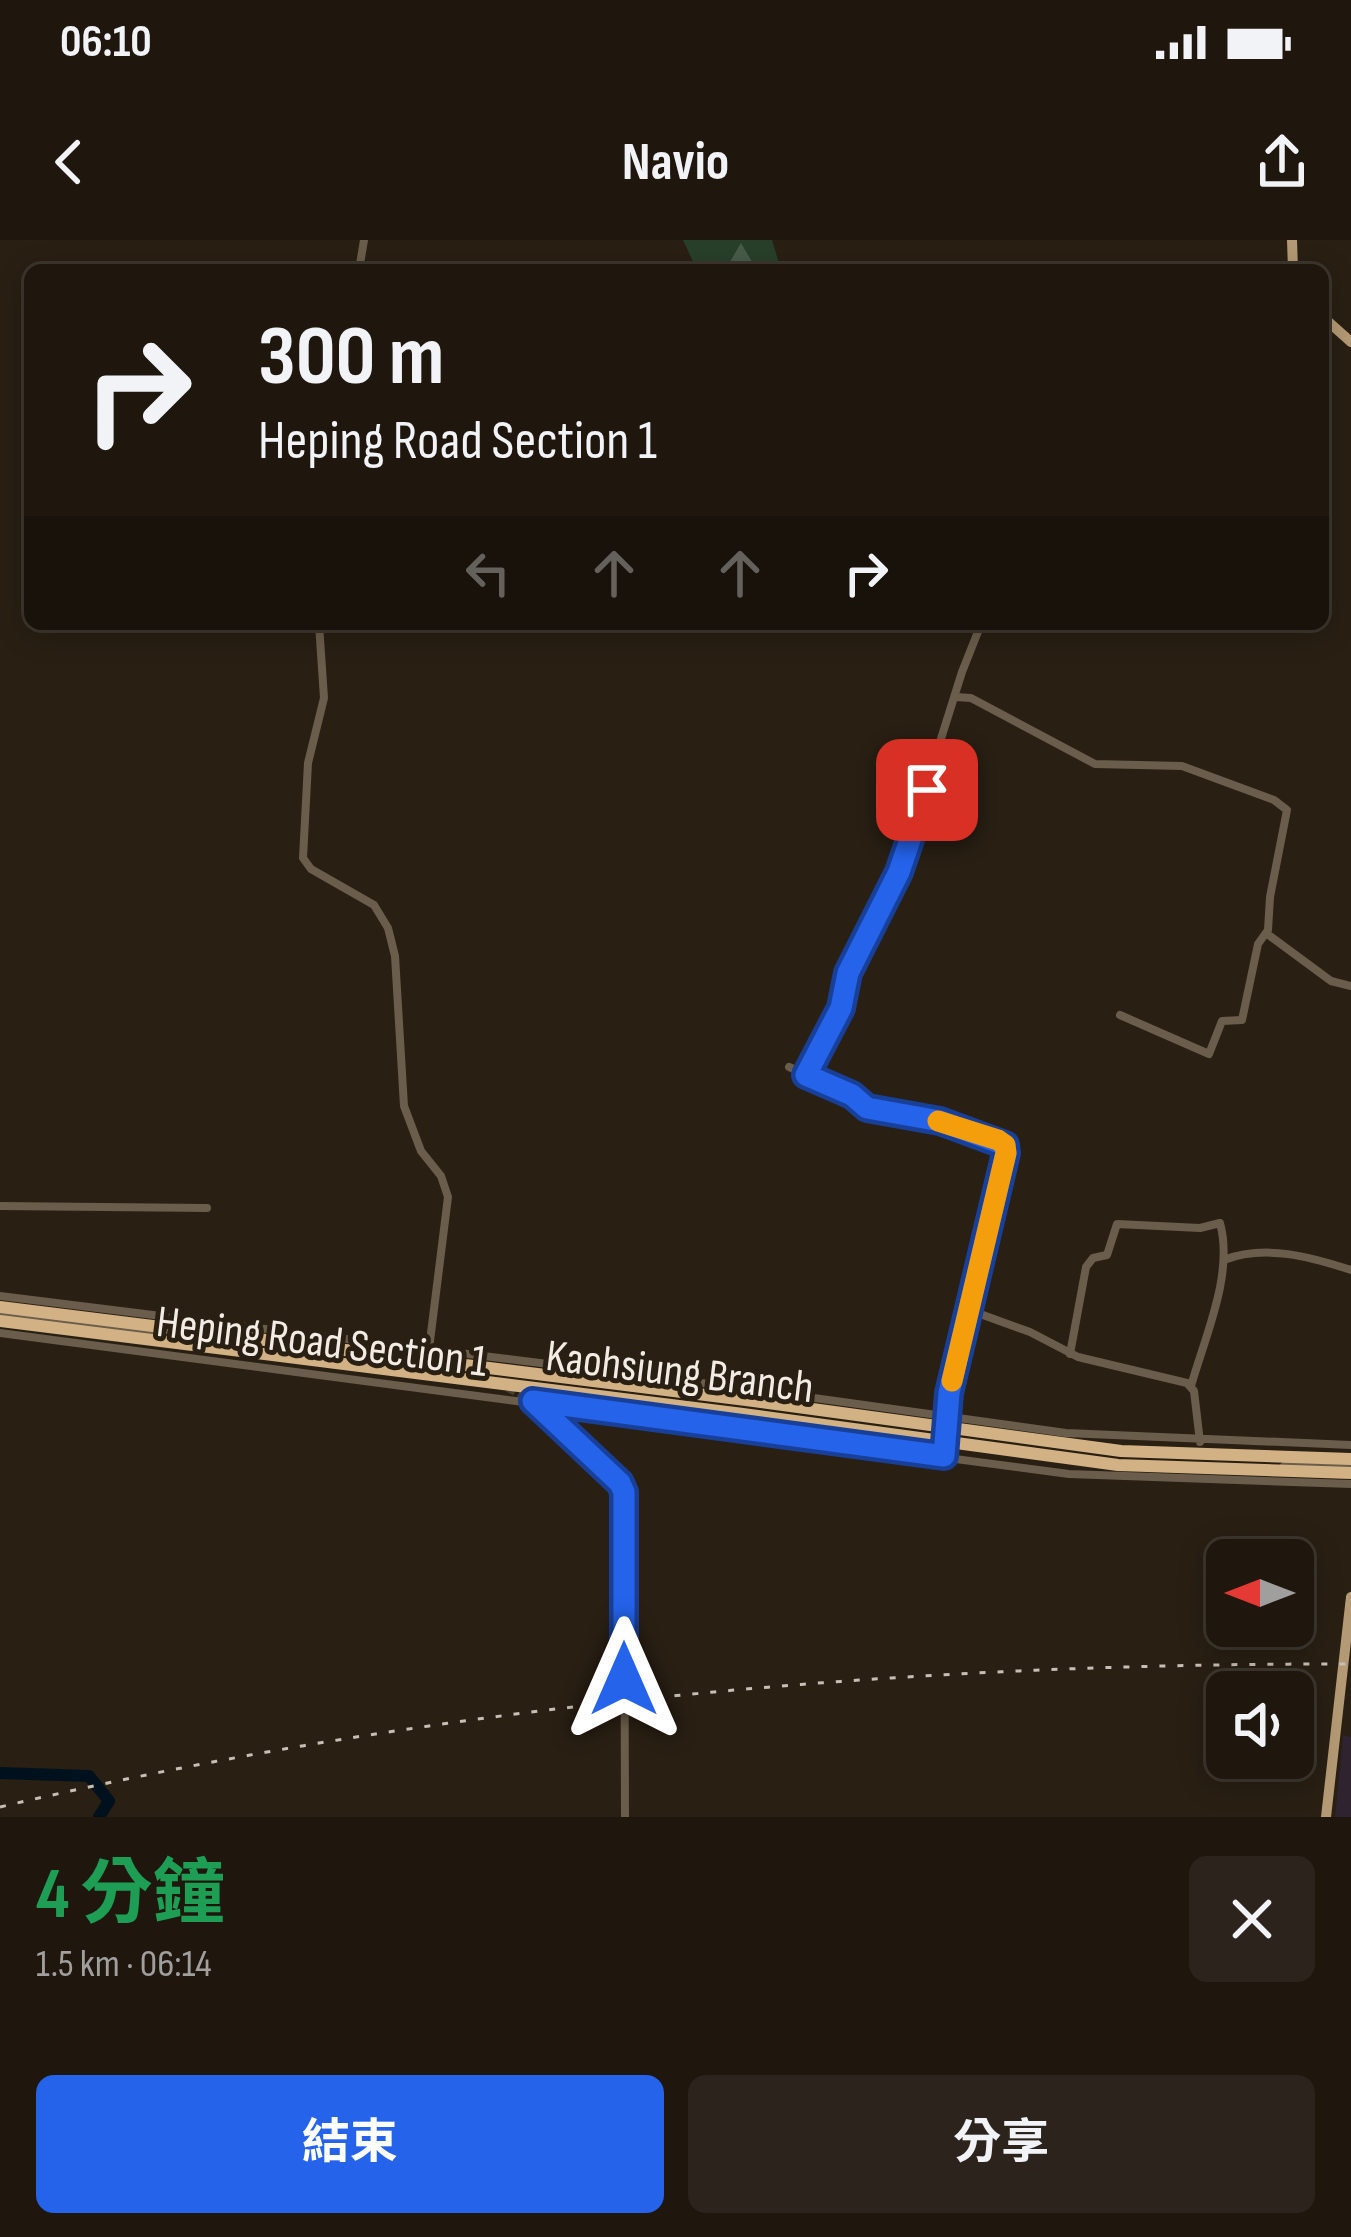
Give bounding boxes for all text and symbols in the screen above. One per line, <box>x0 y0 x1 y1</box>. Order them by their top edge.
text: 06:10 <box>60 15 152 70</box>
icon: back <box>36 129 102 195</box>
icon: share <box>1249 129 1315 195</box>
text: Navio <box>622 130 729 195</box>
text: 300 m <box>258 307 444 408</box>
icon: right <box>60 312 216 468</box>
text: Heping Road Section 1 <box>258 409 657 474</box>
icon: left <box>455 540 521 606</box>
icon: ahead <box>581 540 647 606</box>
icon: ahead <box>707 540 773 606</box>
icon: right <box>833 540 899 606</box>
pin <box>876 739 978 841</box>
icon: arrive <box>894 757 960 823</box>
street label: Heping Road Section 1 <box>153 1295 490 1390</box>
street label: Kaohsiung Branch <box>543 1329 817 1416</box>
north arrow <box>1206 1539 1314 1647</box>
map controls <box>1206 1539 1314 1779</box>
position arrow <box>561 1616 687 1742</box>
button: sound <box>1206 1671 1314 1779</box>
text: 4 分鐘 <box>36 1852 225 1939</box>
button: close <box>1189 1856 1315 1982</box>
text: 1.5 km · 06:14 <box>36 1941 212 1988</box>
button: 結束 <box>36 2075 664 2213</box>
button: 分享 <box>688 2075 1315 2213</box>

